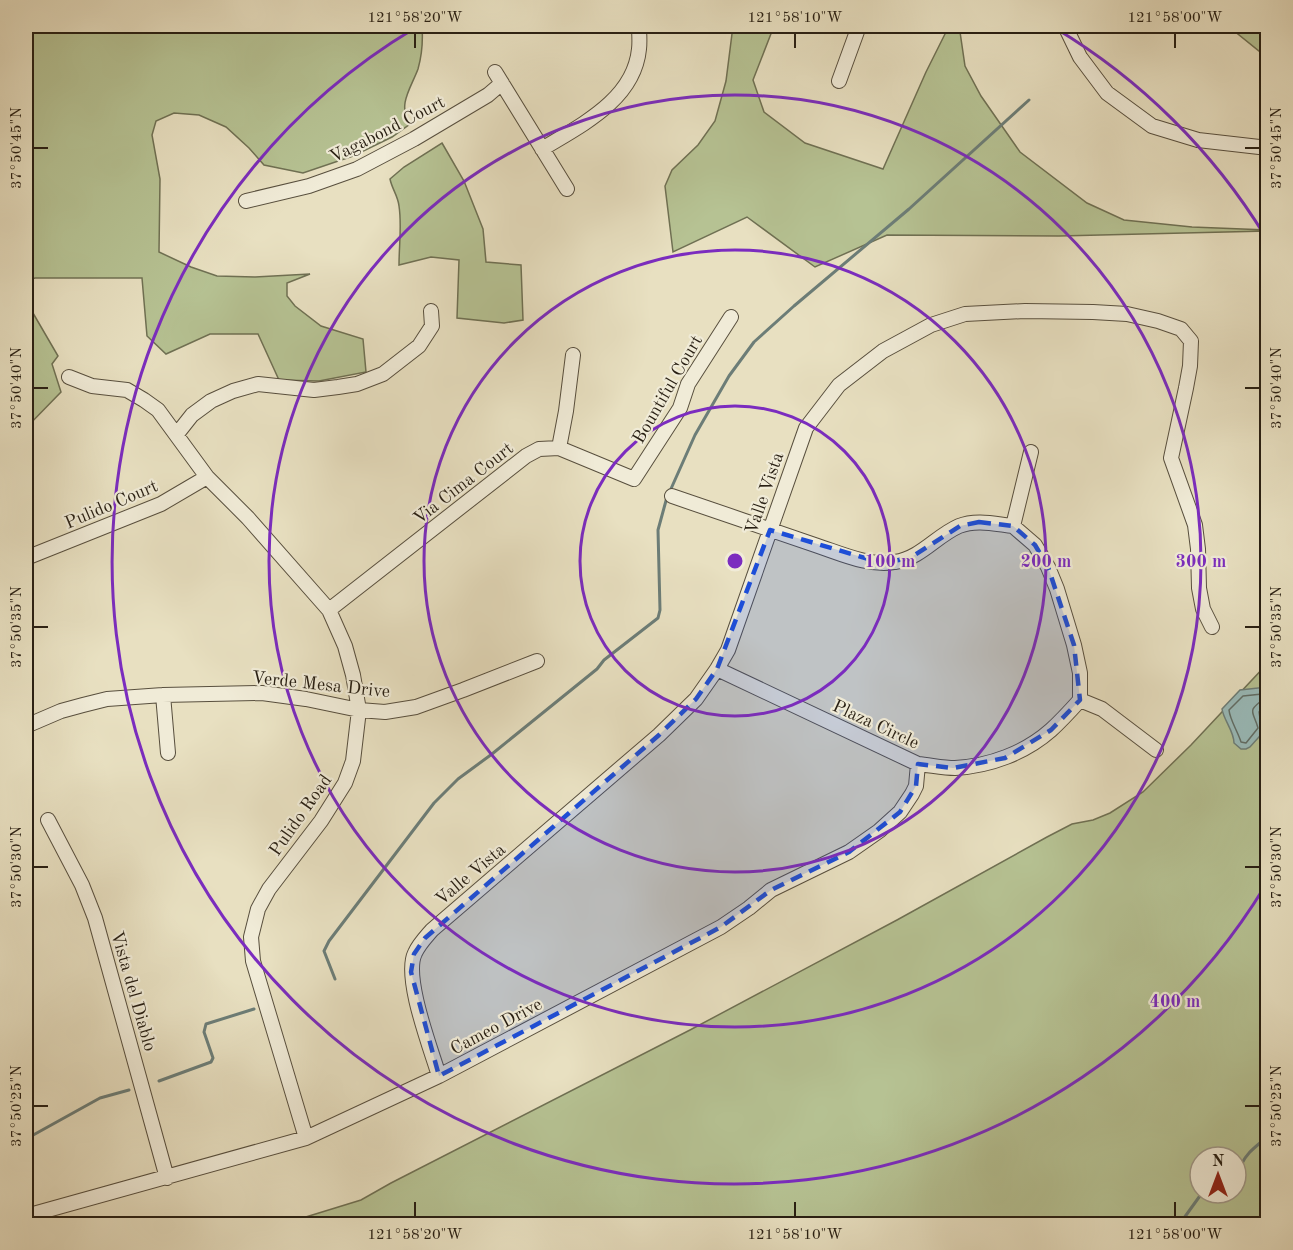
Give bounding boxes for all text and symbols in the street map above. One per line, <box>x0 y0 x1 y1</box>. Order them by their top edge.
text: 121°58'20"W <box>367 11 463 26</box>
text: 121°58'10"W <box>747 11 843 26</box>
text: 121°58'00"W <box>1127 11 1223 26</box>
street label: Vagabond Court <box>327 93 448 167</box>
text: 37°50'45"N <box>10 107 25 189</box>
text: 37°50'45"N <box>1270 107 1285 189</box>
street label: Bountiful Court <box>630 332 706 447</box>
text: 37°50'40"N <box>10 347 25 429</box>
text: 37°50'40"N <box>1270 347 1285 429</box>
street label: Via Cima Court <box>410 439 517 528</box>
street label: Valle Vista <box>743 450 787 537</box>
street label: Pulido Court <box>62 477 161 533</box>
centre of rings <box>725 551 745 571</box>
text: 100 m <box>865 553 915 571</box>
text: 200 m <box>1021 553 1071 571</box>
text: 300 m <box>1176 553 1226 571</box>
text: 37°50'35"N <box>10 586 25 668</box>
text: 37°50'35"N <box>1270 586 1285 668</box>
street label: Verde Mesa Drive <box>251 669 391 701</box>
street label: Plaza Circle <box>830 697 922 753</box>
street label: Pulido Road <box>266 771 335 860</box>
text: 37°50'30"N <box>10 826 25 908</box>
text: 37°50'30"N <box>1270 826 1285 908</box>
street label: Valle Vista <box>432 840 509 909</box>
street label: Vista del Diablo <box>107 929 159 1054</box>
text: 400 m <box>1150 993 1200 1011</box>
street label: Cameo Drive <box>448 995 545 1058</box>
text: 37°50'25"N <box>10 1065 25 1147</box>
text: 37°50'25"N <box>1270 1065 1285 1147</box>
north arrow <box>1188 1145 1248 1205</box>
text: N <box>1212 1154 1225 1170</box>
text: 121°58'20"W <box>367 1228 463 1243</box>
text: 121°58'10"W <box>747 1228 843 1243</box>
text: 121°58'00"W <box>1127 1228 1223 1243</box>

